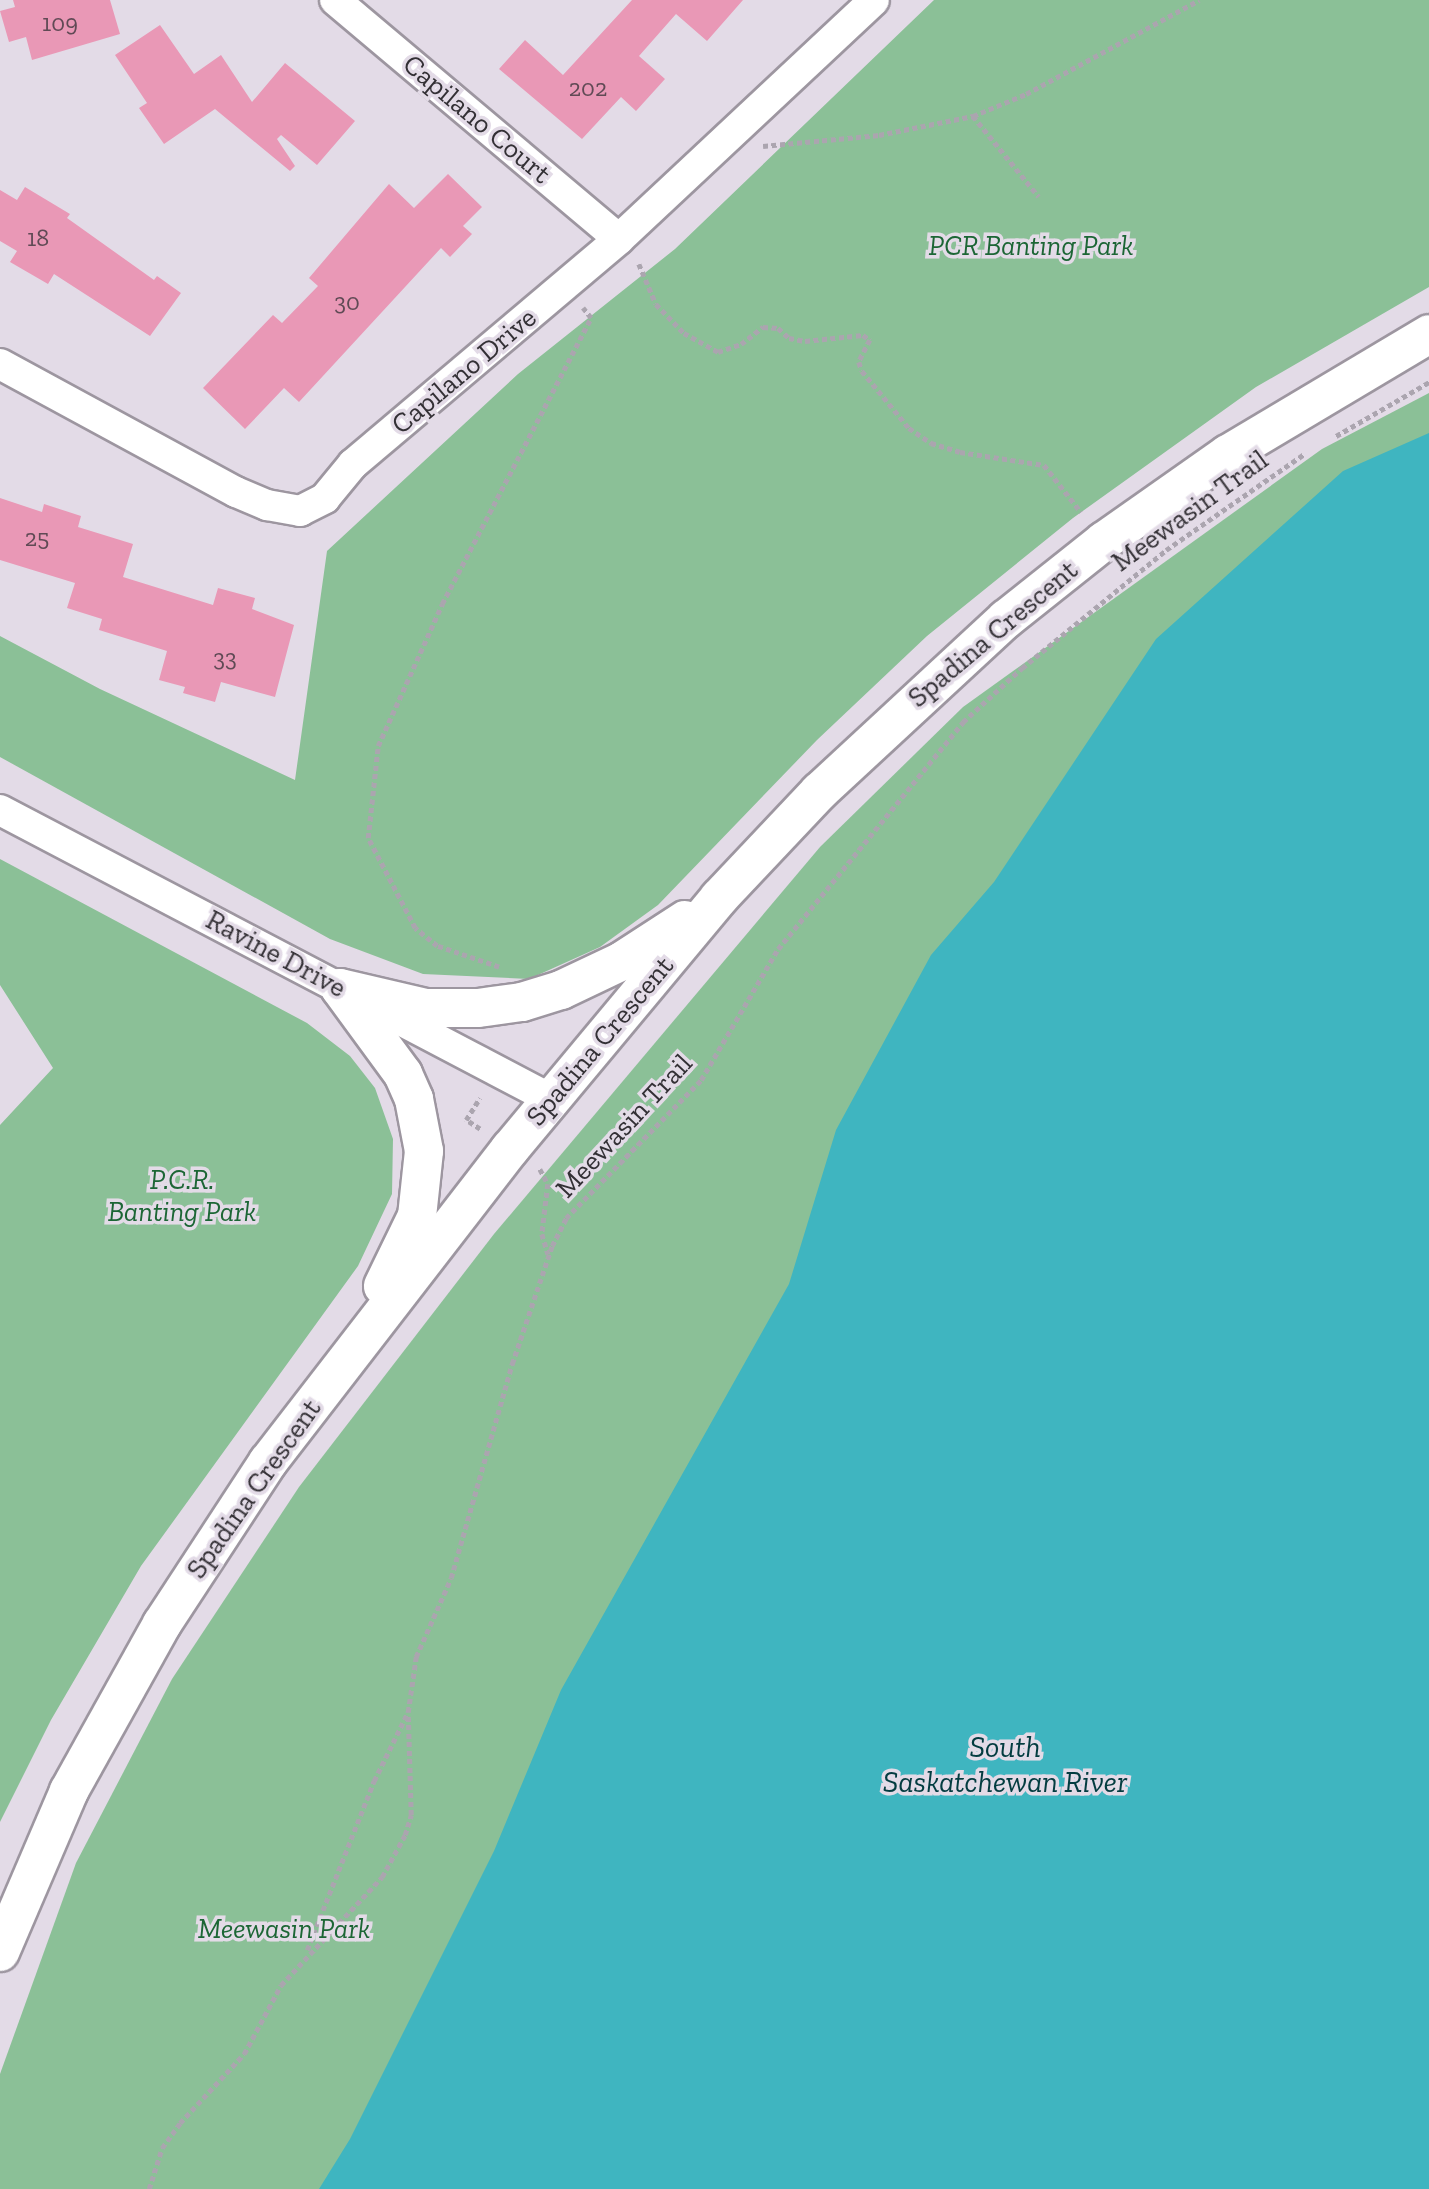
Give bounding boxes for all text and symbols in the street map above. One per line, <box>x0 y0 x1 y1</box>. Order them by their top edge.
house number: 109 <box>42 9 78 37</box>
street label: Capilano Court <box>396 47 558 191</box>
house number: 202 <box>569 74 607 102</box>
house number: 18 <box>27 224 49 252</box>
park label: PCR Banting Park <box>929 229 1133 263</box>
house number: 30 <box>334 288 360 316</box>
street label: Capilano Drive <box>385 301 543 441</box>
street label: Meewasin Trail <box>1105 443 1275 579</box>
house number: 25 <box>25 524 49 552</box>
street label: Spadina Crescent <box>901 553 1085 715</box>
house number: 33 <box>213 644 237 672</box>
street label: Ravine Drive <box>200 903 352 1005</box>
street label: Spadina Crescent <box>519 949 681 1133</box>
street label: Meewasin Trail <box>549 1047 699 1205</box>
park label: P.C.R. Banting Park <box>108 1163 256 1229</box>
street label: Spadina Crescent <box>180 1393 328 1585</box>
water label: South Saskatchewan River <box>883 1729 1127 1800</box>
park label: Meewasin Park <box>198 1912 370 1946</box>

